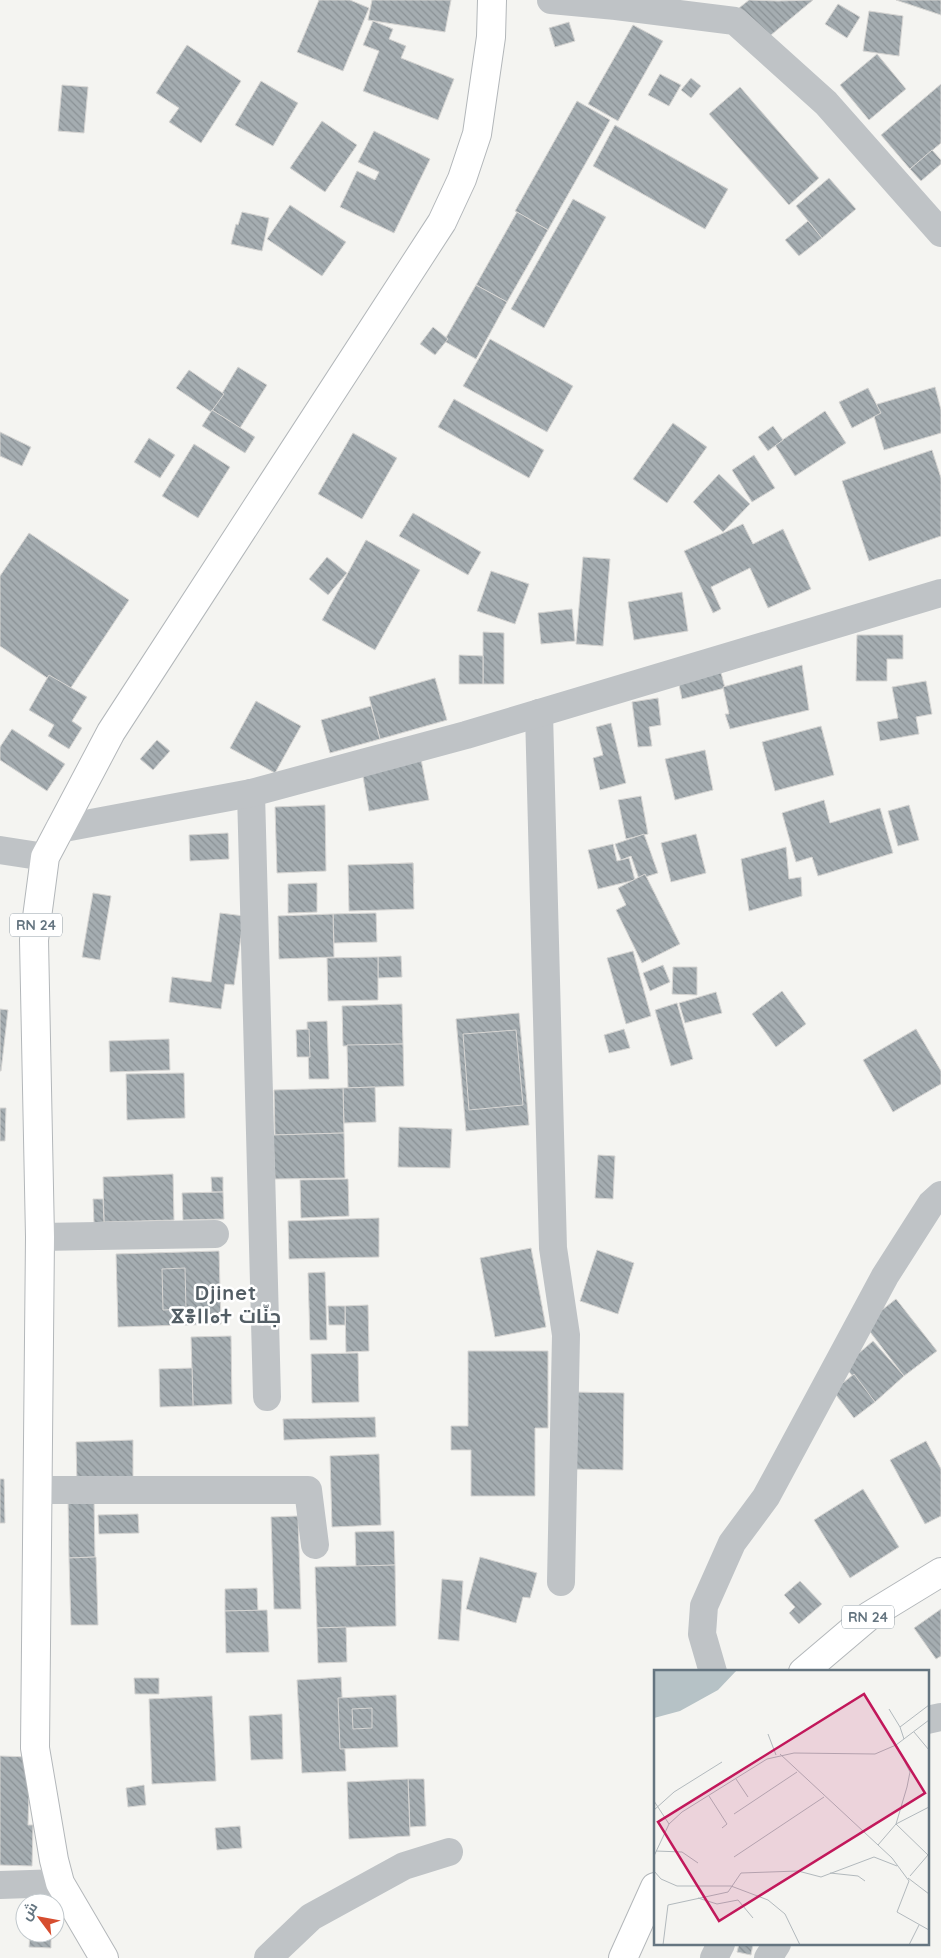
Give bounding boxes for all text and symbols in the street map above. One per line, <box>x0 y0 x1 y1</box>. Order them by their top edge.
road number: RN 24 <box>10 914 62 936</box>
district label: Djinet ⴵⴻⵏⵏⴰⵜ جنّات <box>171 1280 281 1328</box>
road number: RN 24 <box>842 1605 894 1628</box>
inset map <box>654 1670 928 1946</box>
north arrow <box>15 1893 65 1943</box>
text: ش <box>17 1899 41 1923</box>

